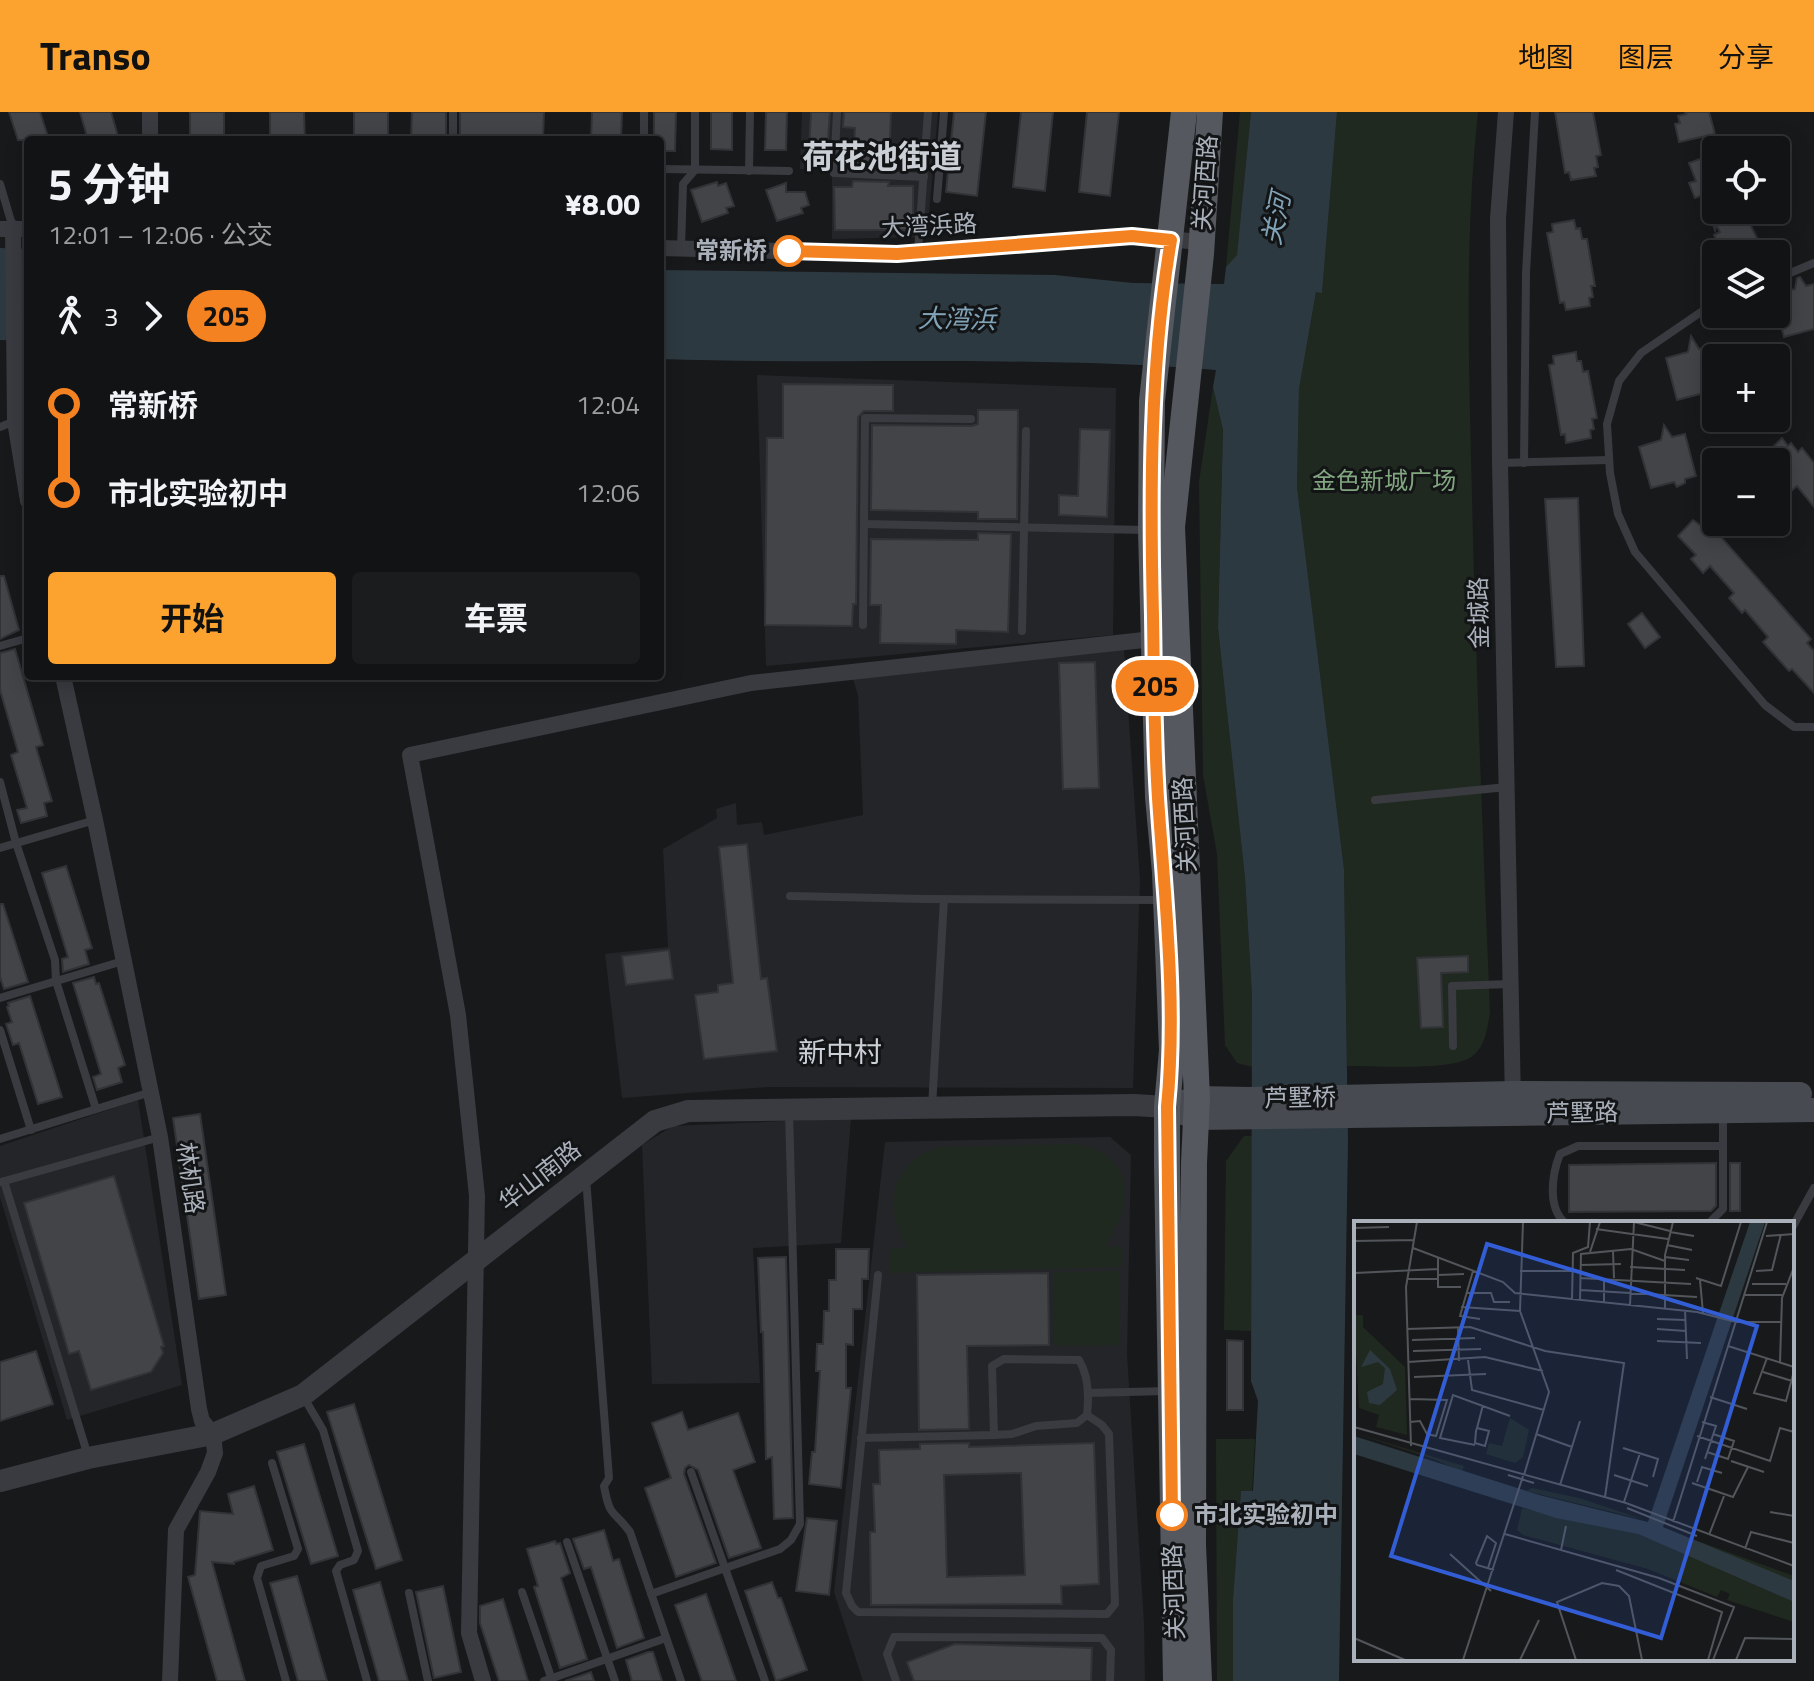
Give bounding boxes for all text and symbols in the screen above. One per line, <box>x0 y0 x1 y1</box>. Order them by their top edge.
text: Transo <box>40 27 151 85</box>
text: 地图 <box>1518 35 1574 78</box>
text: 图层 <box>1618 35 1674 78</box>
text: 分享 <box>1718 35 1774 78</box>
district label: 荷花池街道 <box>802 132 962 180</box>
street label: 关河西路 <box>1183 134 1225 232</box>
map controls <box>1702 136 1790 536</box>
button: locate <box>1702 136 1790 224</box>
text: 5 分钟 <box>48 150 170 217</box>
text: ¥8.00 <box>565 181 640 227</box>
water label: 关河 <box>1251 185 1301 248</box>
street label: 大湾浜路 <box>880 205 978 245</box>
text: 12:01 – 12:06 · 公交 <box>48 215 273 254</box>
place label: 常新桥 <box>695 232 767 268</box>
marker: 常新桥 <box>774 236 804 266</box>
button: layers <box>1702 240 1790 328</box>
icon: walk <box>48 294 92 338</box>
icon: forward <box>131 294 175 338</box>
text: 205 <box>203 294 250 337</box>
text: 3 <box>104 297 119 336</box>
water label: 大湾浜 <box>918 298 998 339</box>
button: + <box>1702 344 1790 432</box>
text: 常新桥 <box>108 382 198 428</box>
text: 12:04 <box>576 385 640 424</box>
button: − <box>1702 448 1790 536</box>
park label: 金色新城广场 <box>1312 462 1456 498</box>
text: 市北实验初中 <box>108 470 288 516</box>
text: 12:06 <box>576 473 640 512</box>
button: 开始 <box>48 572 336 664</box>
button: 车票 <box>352 572 640 664</box>
street label: 金城路 <box>1459 577 1497 649</box>
line badge: 205 <box>1109 660 1201 712</box>
text: 205 <box>1131 664 1179 707</box>
street label: 关河西路 <box>1164 776 1204 874</box>
district label: 新中村 <box>798 1030 882 1073</box>
street label: 芦墅桥 <box>1264 1078 1336 1116</box>
street label: 芦墅路 <box>1546 1093 1618 1131</box>
street label: 华山南路 <box>490 1131 588 1219</box>
street label: 林机路 <box>168 1140 214 1216</box>
inset map <box>1354 1221 1794 1661</box>
place label: 市北实验初中 <box>1194 1496 1338 1532</box>
marker: 市北实验初中 <box>1157 1500 1187 1530</box>
street label: 关河西路 <box>1153 1543 1193 1641</box>

